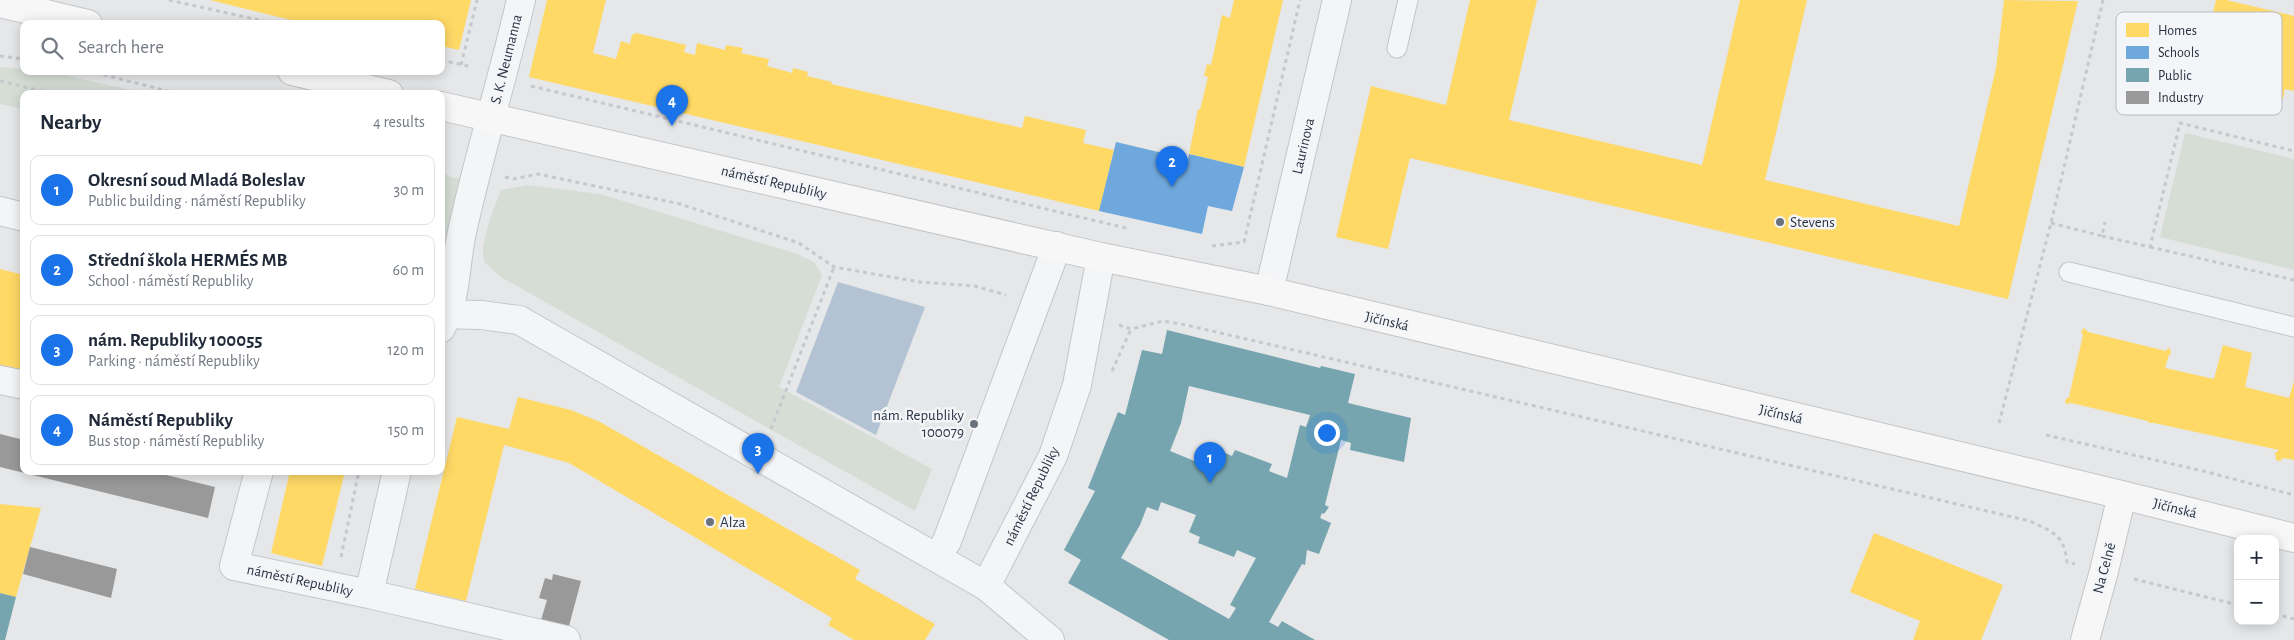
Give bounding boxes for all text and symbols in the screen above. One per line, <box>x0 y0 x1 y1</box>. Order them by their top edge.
legend <box>2116 12 2282 115</box>
street label: S. K. Neumanna <box>488 13 525 105</box>
search box <box>20 20 445 75</box>
text: Homes <box>2158 24 2197 38</box>
icon: search <box>38 34 66 62</box>
text: Search here <box>78 38 164 57</box>
text: Schools <box>2158 46 2199 60</box>
text: Public <box>2158 69 2192 83</box>
pin: 4 <box>656 85 688 126</box>
text: Industry <box>2158 91 2204 105</box>
text: Nearby <box>40 112 101 133</box>
text: 4 results <box>373 114 425 130</box>
street label: Laurinova <box>1290 117 1317 176</box>
pin: 2 <box>1156 146 1188 187</box>
street label: náměstí Republiky <box>720 163 829 202</box>
text: Okresní soud Mladá Boleslav <box>88 171 305 190</box>
text: 1 <box>54 182 60 198</box>
text: 30 m <box>394 182 424 198</box>
text: Public building · náměstí Republiky <box>88 193 306 209</box>
place label: Stevens <box>1790 215 1835 230</box>
marker: Stevens <box>1774 216 1786 228</box>
text: Střední škola HERMÉS MB <box>88 251 288 270</box>
text: 2 <box>53 262 61 278</box>
text: 60 m <box>393 262 424 278</box>
text: School · náměstí Republiky <box>88 273 254 289</box>
street label: Jičínská <box>1364 309 1410 334</box>
text: nám. Republiky 100055 <box>88 331 263 350</box>
text: 3 <box>54 342 60 358</box>
text: 120 m <box>387 342 424 358</box>
text: Parking · náměstí Republiky <box>88 353 260 369</box>
street label: Jičínská <box>1758 402 1804 427</box>
place label: nám. Republiky 100079 <box>873 408 965 440</box>
text: Náměstí Republiky <box>88 411 233 430</box>
marker: nám. Republiky 100079 <box>968 418 980 430</box>
your location <box>1314 420 1340 446</box>
text: 4 <box>53 422 61 438</box>
text: 150 m <box>388 422 424 438</box>
text: Bus stop · náměstí Republiky <box>88 433 264 449</box>
pin: 3 <box>742 433 774 474</box>
pin: 1 <box>1194 442 1226 483</box>
street label: náměstí Republiky <box>1001 444 1062 548</box>
street label: Jičínská <box>2151 496 2198 521</box>
place label: Alza <box>720 515 746 530</box>
marker: Alza <box>704 516 716 528</box>
map controls <box>2234 535 2279 625</box>
button: + <box>2234 535 2279 580</box>
street label: Na Celně <box>2090 541 2118 595</box>
street label: náměstí Republiky <box>245 562 355 599</box>
button: − <box>2234 580 2279 625</box>

